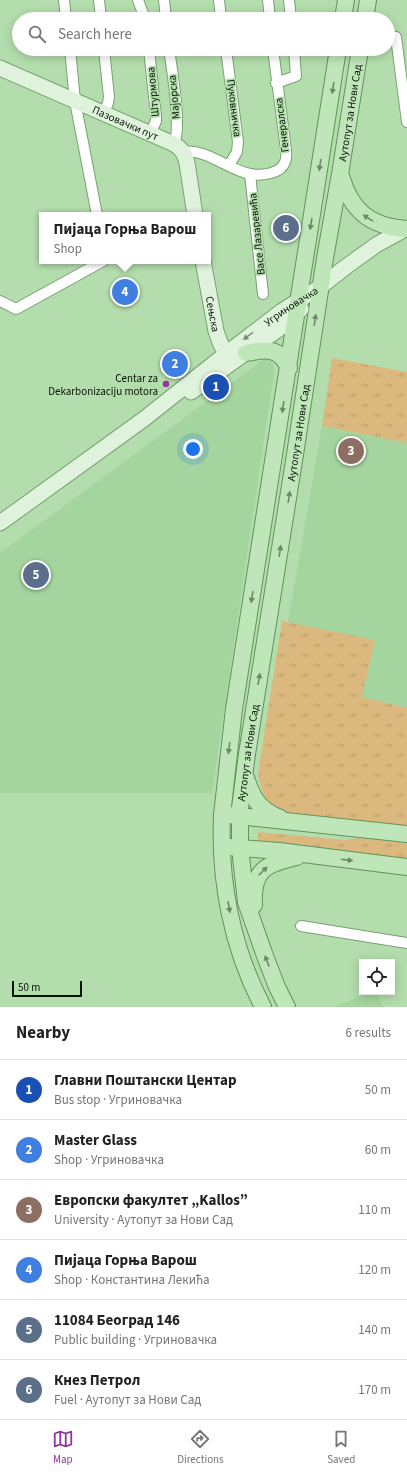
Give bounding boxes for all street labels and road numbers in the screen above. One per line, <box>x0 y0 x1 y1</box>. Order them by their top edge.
street label: Аутопут за Нови Сад <box>335 63 365 162</box>
street label: Штурмова <box>143 66 163 118</box>
street label: Мајорска <box>165 74 183 120</box>
street label: Пуковничка <box>223 78 245 138</box>
street label: Генералска <box>271 97 293 153</box>
street label: Пазовачки пут <box>90 102 161 144</box>
street label: Васе Лазаревића <box>245 192 269 276</box>
street label: Угриновачка <box>261 283 321 330</box>
street label: Сењска <box>202 295 224 333</box>
street label: Аутопут за Нови Сад <box>283 383 313 482</box>
street label: Аутопут за Нови Сад <box>233 703 262 802</box>

